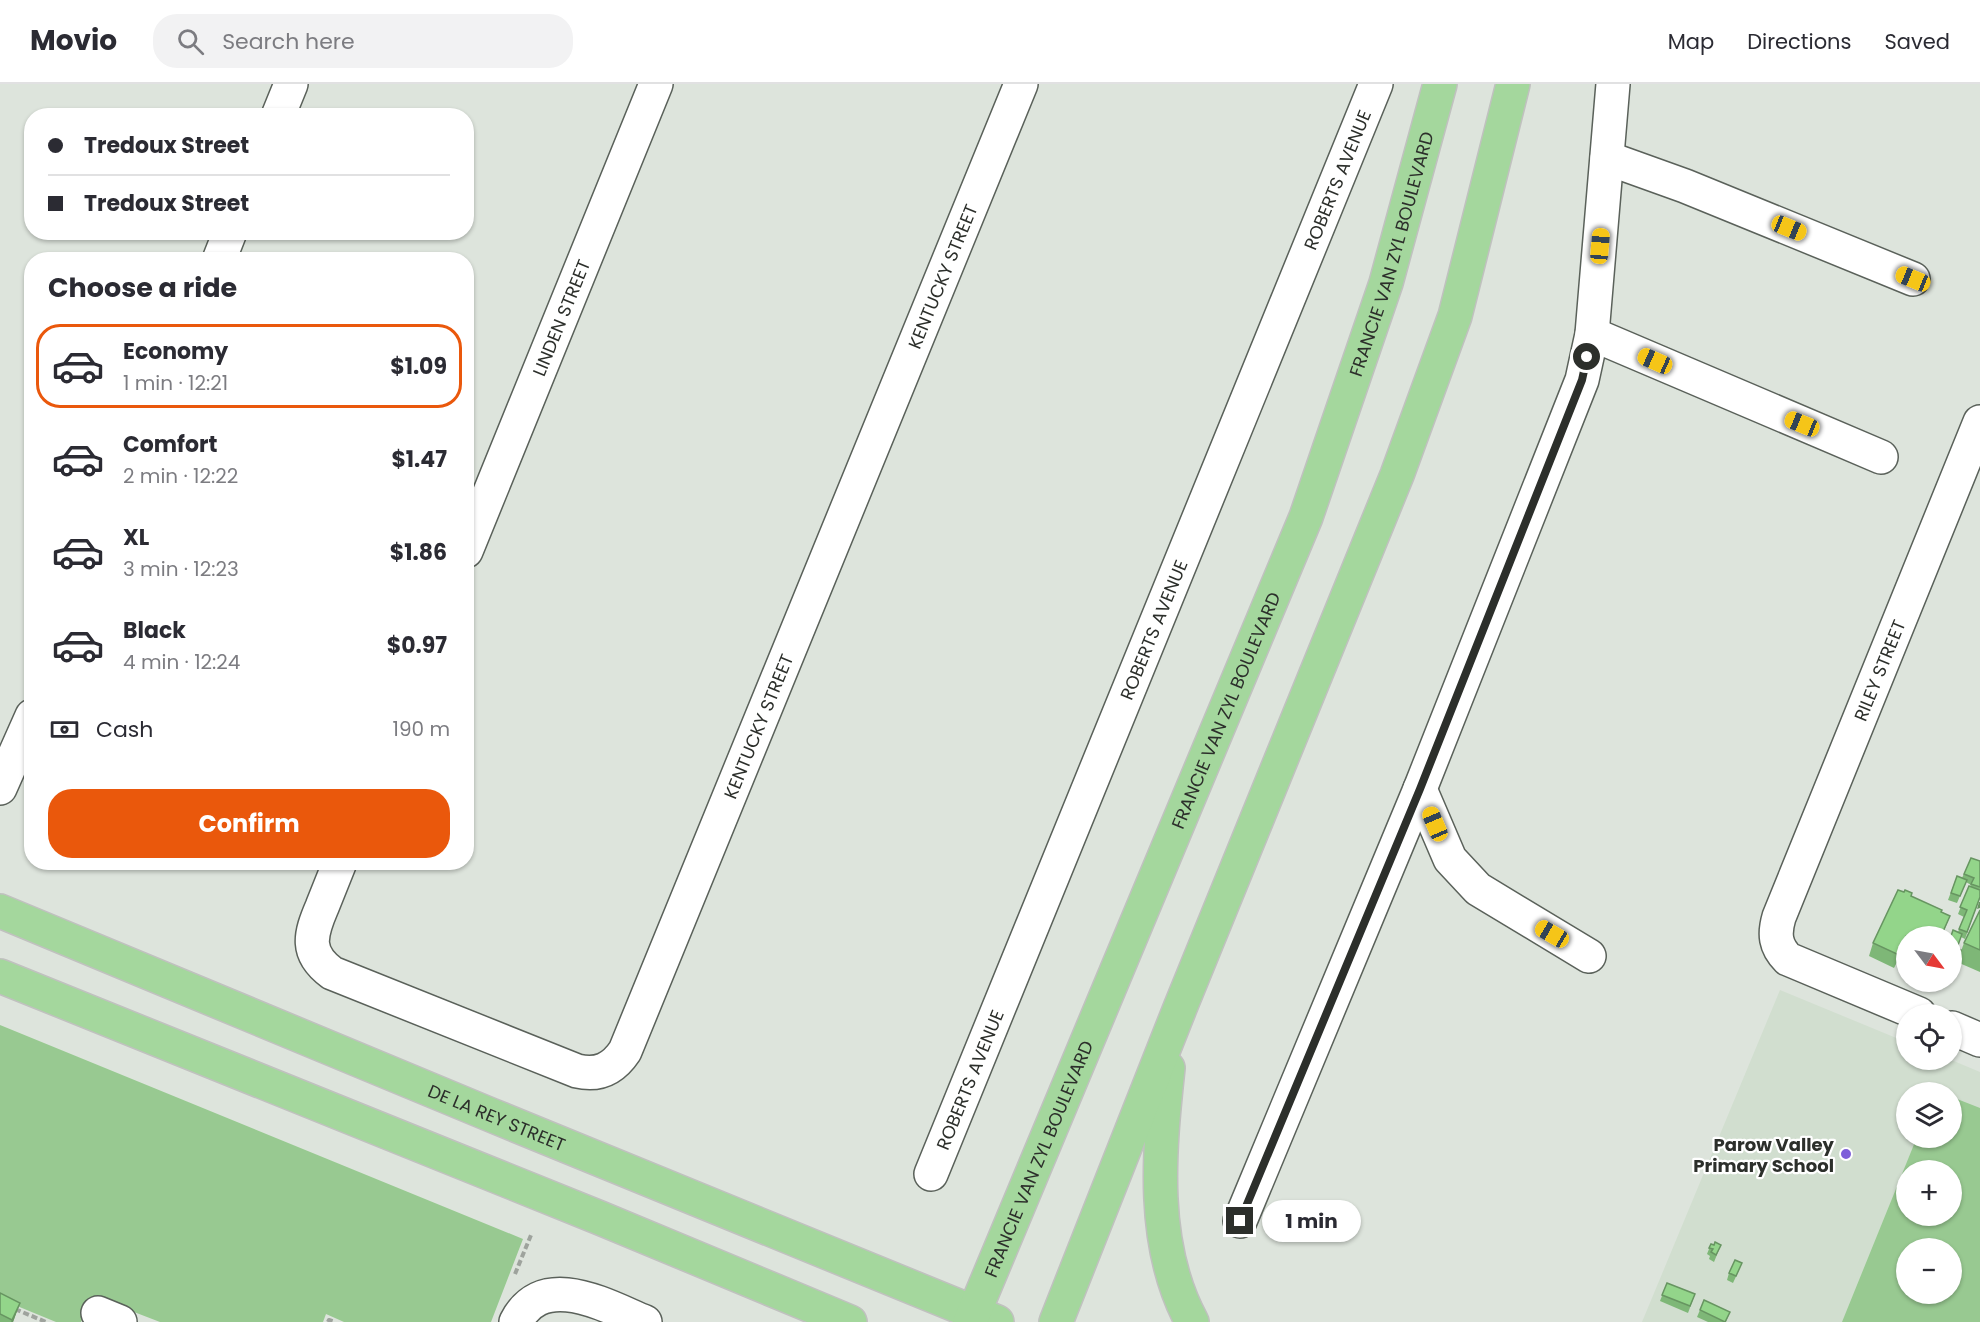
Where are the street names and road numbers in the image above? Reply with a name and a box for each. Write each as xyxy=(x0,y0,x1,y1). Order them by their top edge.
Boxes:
street label: ROBERTS AVENUE xyxy=(1297,106,1377,253)
street label: FRANCIE VAN ZYL BOULEVARD xyxy=(1343,129,1439,380)
street label: KENTUCKY STREET xyxy=(901,200,983,352)
street label: LINDEN STREET xyxy=(526,255,596,380)
street label: ROBERTS AVENUE xyxy=(1114,556,1193,703)
street label: FRANCIE VAN ZYL BOULEVARD xyxy=(1165,588,1286,832)
street label: RILEY STREET xyxy=(1847,616,1911,725)
street label: KENTUCKY STREET xyxy=(717,650,799,802)
street label: ROBERTS AVENUE xyxy=(930,1006,1009,1153)
street label: FRANCIE VAN ZYL BOULEVARD xyxy=(978,1037,1099,1281)
street label: DE LA REY STREET xyxy=(424,1078,570,1157)

